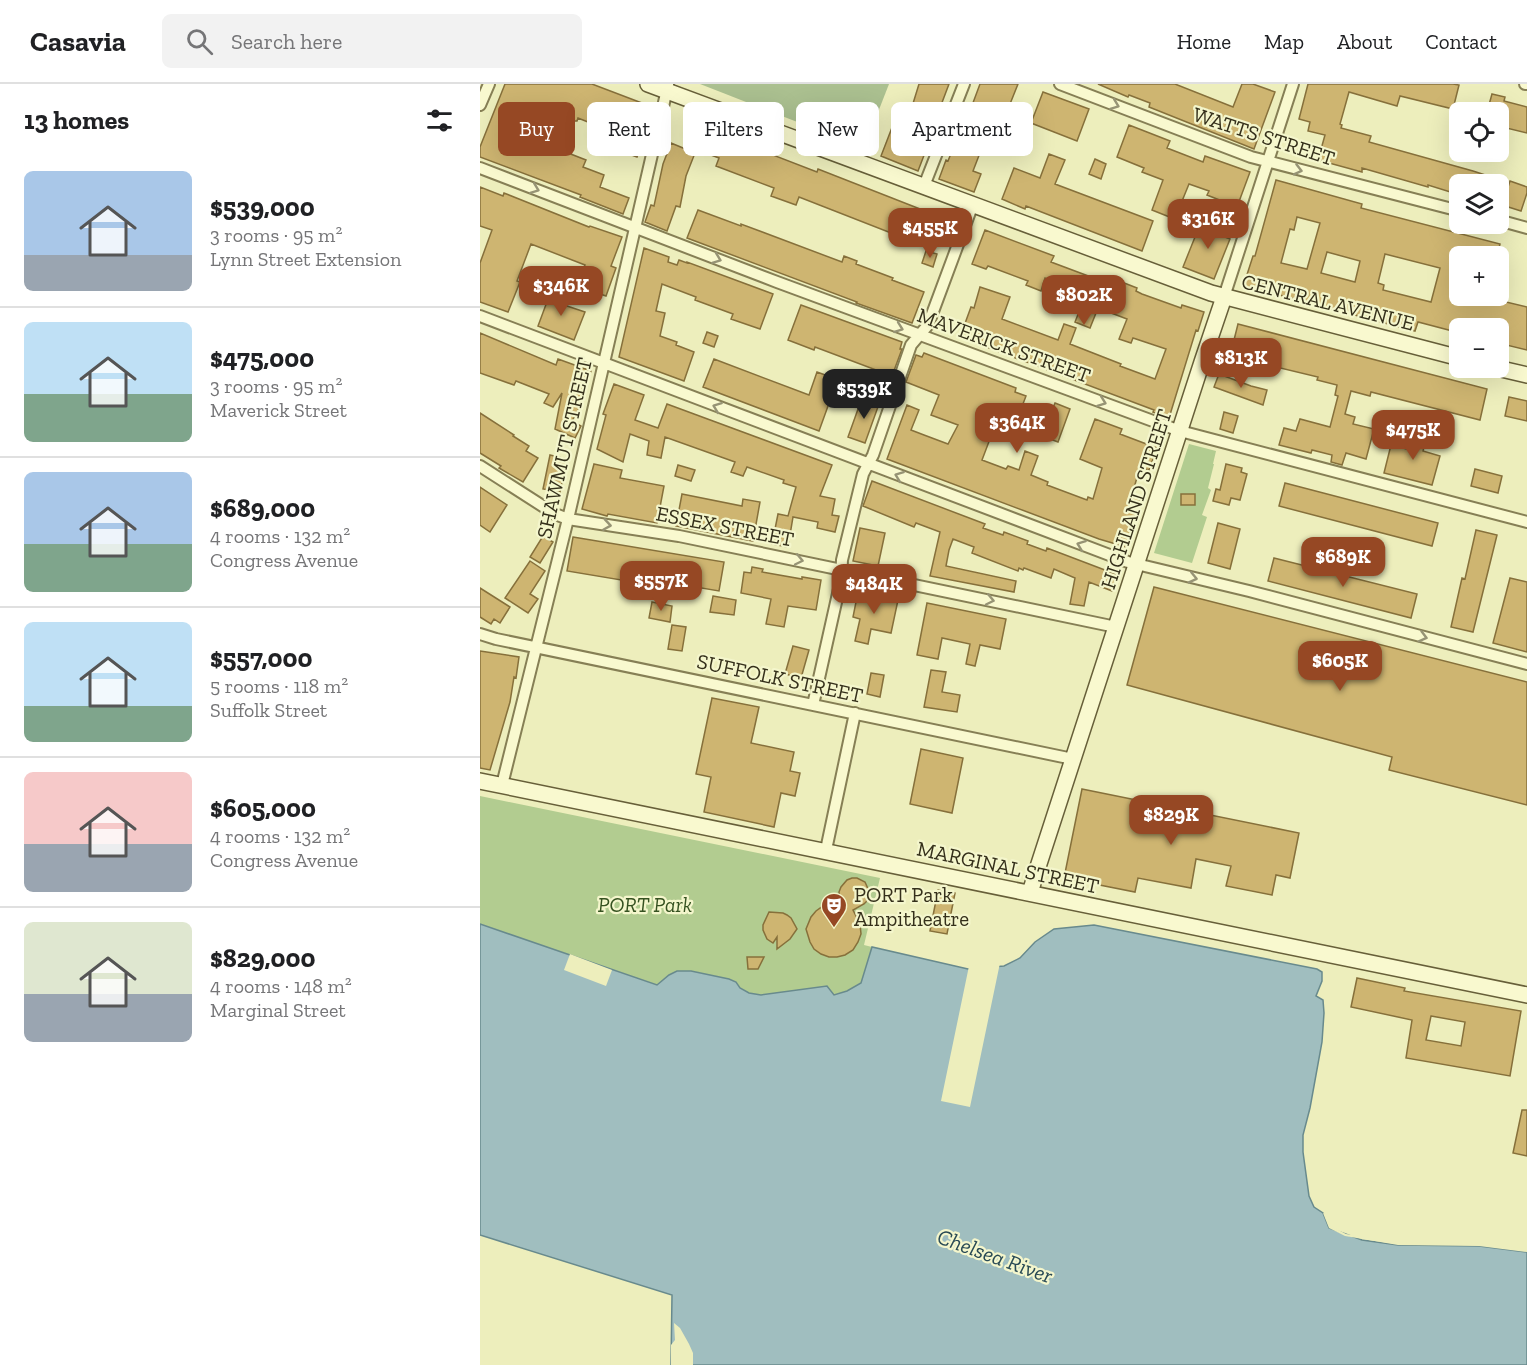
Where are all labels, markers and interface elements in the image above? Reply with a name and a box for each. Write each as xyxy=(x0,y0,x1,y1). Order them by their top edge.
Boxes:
search box xyxy=(162,14,582,68)
text: Casavia xyxy=(30,25,126,58)
icon: search xyxy=(183,25,216,58)
text: Search here xyxy=(231,28,342,55)
text: Home xyxy=(1177,29,1231,54)
text: Map xyxy=(1264,29,1304,54)
text: About xyxy=(1337,29,1392,54)
text: Contact xyxy=(1425,29,1497,54)
one-way arrow xyxy=(1109,98,1120,110)
street label: WATTS STREET xyxy=(1190,101,1338,171)
chip: Buy xyxy=(498,102,575,156)
chip: Rent xyxy=(587,102,671,156)
chip: Filters xyxy=(683,102,784,156)
chip: New xyxy=(796,102,879,156)
chip: Apartment xyxy=(891,102,1033,156)
map controls xyxy=(1449,102,1509,378)
button: locate xyxy=(1449,102,1509,162)
text: 13 homes xyxy=(24,104,129,136)
icon: filters xyxy=(423,104,456,137)
one-way arrow xyxy=(1293,162,1303,175)
button: layers xyxy=(1449,174,1509,234)
one-way arrow xyxy=(528,182,539,194)
text: $539,000 xyxy=(210,191,315,223)
icon: home xyxy=(72,195,144,267)
pin: $316K xyxy=(1166,199,1250,250)
text: $316K xyxy=(1182,206,1234,230)
pin: $455K xyxy=(888,208,972,259)
text: $455K xyxy=(902,215,958,239)
text: 3 rooms · 95 m² xyxy=(210,223,342,247)
button: + xyxy=(1449,246,1509,306)
text: Lynn Street Extension xyxy=(210,247,401,271)
one-way arrow xyxy=(710,252,721,264)
pin: $346K xyxy=(519,266,603,317)
street label: CENTRAL AVENUE xyxy=(1239,268,1417,336)
text: $346K xyxy=(533,273,589,297)
pin: $802K xyxy=(1042,275,1126,326)
text: $802K xyxy=(1056,282,1112,306)
street label: MAVERICK STREET xyxy=(914,302,1094,388)
button: − xyxy=(1449,318,1509,378)
one-way arrow xyxy=(893,320,904,333)
pin: $813K xyxy=(1199,338,1283,389)
text: $475,000 xyxy=(210,342,314,374)
text: $813K xyxy=(1215,345,1267,369)
icon: home xyxy=(72,346,144,418)
street label: SHAWMUT STREET xyxy=(531,355,597,541)
pin: $539K xyxy=(822,369,906,420)
text: 3 rooms · 95 m² xyxy=(210,374,342,398)
text: $539K xyxy=(836,376,892,400)
one-way arrow xyxy=(1096,395,1107,408)
text: Maverick Street xyxy=(210,398,347,422)
one-way arrow xyxy=(712,401,723,414)
pin: $364K xyxy=(975,403,1059,454)
street label: HIGHLAND STREET xyxy=(1095,406,1177,592)
text: $364K xyxy=(989,410,1045,434)
pin: $475K xyxy=(1371,410,1455,461)
text: $475K xyxy=(1386,417,1440,441)
one-way arrow xyxy=(894,470,905,483)
text: $689,000 xyxy=(210,492,315,524)
icon: home xyxy=(72,496,144,568)
street label: ESSEX STREET xyxy=(654,500,796,552)
one-way arrow xyxy=(603,518,612,530)
text: 4 rooms · 132 m² xyxy=(210,524,350,548)
pin: $689K xyxy=(1301,537,1385,588)
one-way arrow xyxy=(1077,539,1087,552)
text: $689K xyxy=(1315,544,1371,568)
text: Congress Avenue xyxy=(210,548,358,572)
one-way arrow xyxy=(794,553,804,566)
pin: $557K xyxy=(619,561,703,612)
pin: $484K xyxy=(832,564,916,615)
text: $557K xyxy=(634,568,688,592)
one-way arrow xyxy=(1188,570,1198,583)
text: $484K xyxy=(846,571,902,595)
one-way arrow xyxy=(985,592,995,605)
one-way arrow xyxy=(1417,630,1428,642)
pin: $605K xyxy=(1298,641,1382,692)
text: $557,000 xyxy=(210,642,313,674)
icon: home xyxy=(72,646,144,718)
street label: SUFFOLK STREET xyxy=(695,648,865,708)
text: $605K xyxy=(1312,648,1368,672)
text: 5 rooms · 118 m² xyxy=(210,674,348,698)
text: Suffolk Street xyxy=(210,698,327,722)
text: $605,000 xyxy=(210,792,316,824)
pin: $829K xyxy=(1129,795,1213,846)
icon: home xyxy=(72,796,144,868)
text: $829K xyxy=(1143,802,1199,826)
text: 4 rooms · 132 m² xyxy=(210,824,350,848)
street label: MARGINAL STREET xyxy=(915,835,1101,899)
text: Congress Avenue xyxy=(210,848,358,872)
place label: PORT Park Ampitheatre xyxy=(854,882,969,931)
theatre icon: PORT Park Ampitheatre xyxy=(819,891,849,929)
park label: PORT Park xyxy=(598,892,692,917)
text: $829,000 xyxy=(210,942,315,974)
icon: home xyxy=(72,946,144,1018)
text: 4 rooms · 148 m² xyxy=(210,974,352,998)
text: Marginal Street xyxy=(210,998,346,1022)
water label: Chelsea River xyxy=(934,1223,1057,1289)

